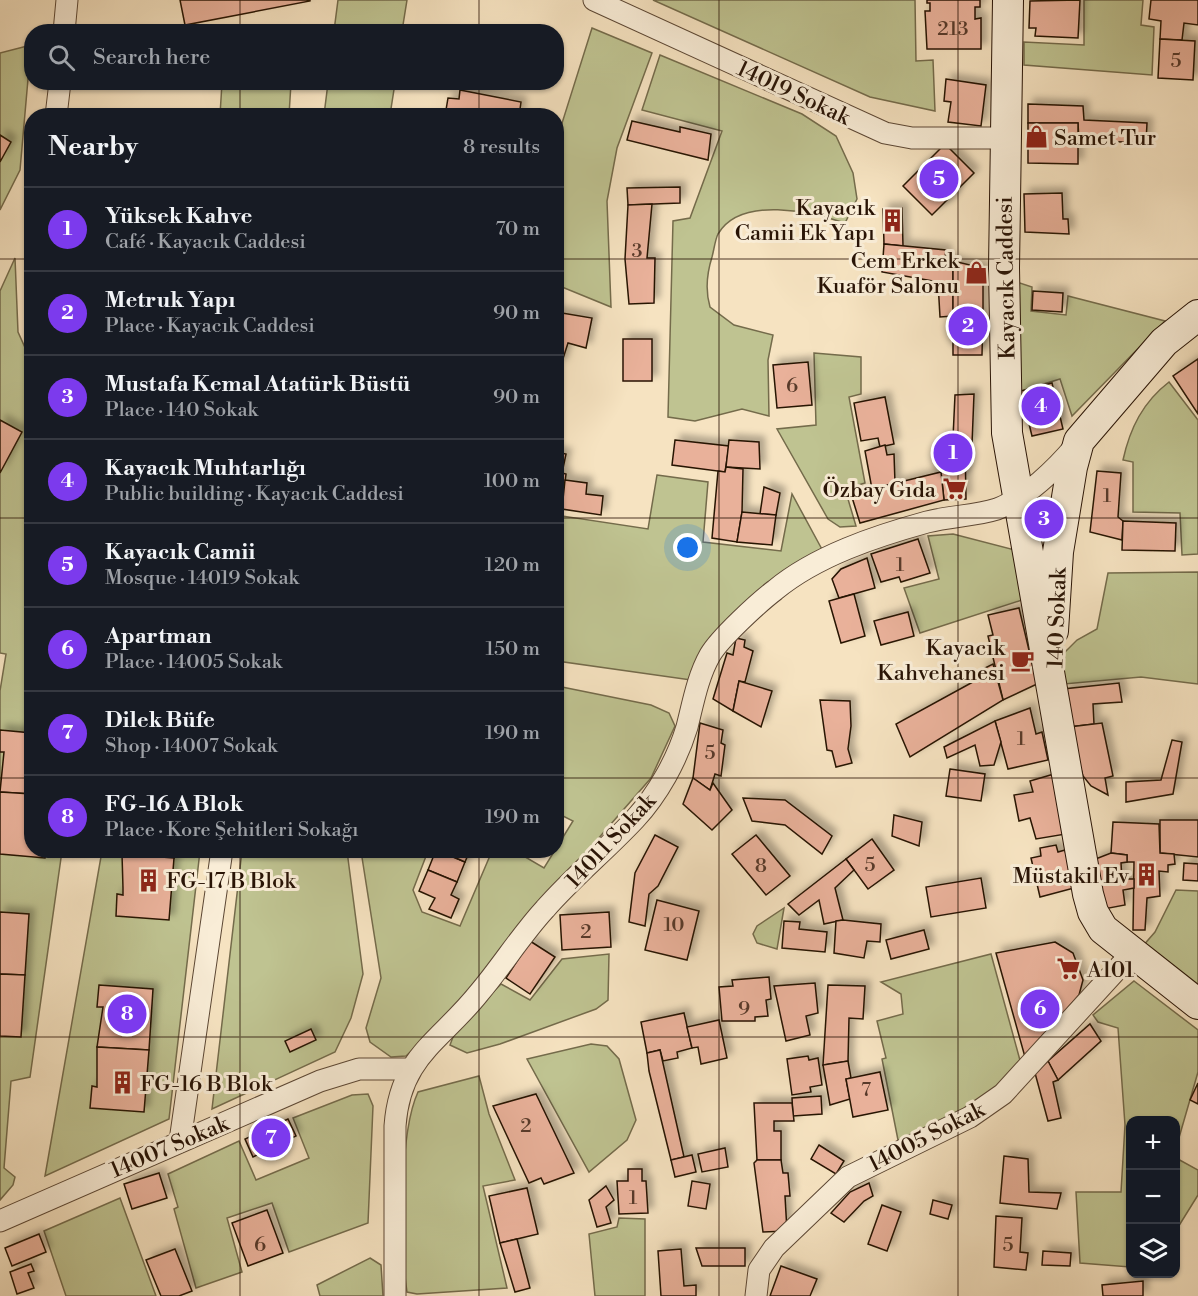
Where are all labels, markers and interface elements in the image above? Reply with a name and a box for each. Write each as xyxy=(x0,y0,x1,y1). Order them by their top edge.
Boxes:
house number: 213 xyxy=(937,17,969,42)
search box xyxy=(24,24,564,90)
icon: search xyxy=(45,41,78,74)
text: Search here xyxy=(93,44,210,71)
house number: 5 xyxy=(1170,49,1182,74)
street label: 14019 Sokak xyxy=(732,55,856,132)
shop icon: Samet Tur xyxy=(1023,124,1049,150)
place label: Samet Tur xyxy=(1054,125,1156,152)
text: Nearby xyxy=(48,131,138,163)
text: 8 results xyxy=(463,135,540,160)
pin: 5 xyxy=(920,156,958,201)
place label: Kayacık Camii Ek Yapı xyxy=(735,195,877,247)
street label: Kayacık Caddesi xyxy=(992,196,1021,360)
text: Yüksek Kahve xyxy=(105,203,252,230)
building icon: Kayacık Camii Ek Yapı xyxy=(880,207,906,233)
text: 1 xyxy=(63,217,72,242)
text: 70 m xyxy=(496,217,540,242)
text: Café · Kayacık Caddesi xyxy=(105,230,306,255)
house number: 3 xyxy=(631,239,643,264)
place label: Cem Erkek Kuaför Salonu xyxy=(817,248,961,300)
shop icon: Cem Erkek Kuaför Salonu xyxy=(964,260,990,286)
text: Metruk Yapı xyxy=(105,287,235,314)
text: 2 xyxy=(61,301,74,326)
text: 90 m xyxy=(493,301,540,326)
pin: 2 xyxy=(948,304,988,348)
text: Place · Kayacık Caddesi xyxy=(105,314,315,339)
text: Mustafa Kemal Atatürk Büstü xyxy=(105,371,410,398)
house number: 6 xyxy=(786,374,798,399)
pin: 4 xyxy=(1022,384,1060,428)
text: 3 xyxy=(61,385,74,410)
text: 90 m xyxy=(493,385,540,410)
text: Place · 140 Sokak xyxy=(105,398,258,423)
pin: 1 xyxy=(934,430,972,476)
text: Kayacık Muhtarlığı xyxy=(105,455,306,482)
text: 4 xyxy=(61,469,74,494)
text: 100 m xyxy=(484,469,540,494)
place label: Özbay Gıda xyxy=(822,476,937,504)
supermarket icon: Özbay Gıda xyxy=(941,476,967,502)
text: Public building · Kayacık Caddesi xyxy=(105,482,404,507)
house number: 1 xyxy=(1103,484,1112,509)
pin: 3 xyxy=(1024,496,1064,542)
your location xyxy=(673,533,702,562)
text: Kayacık Camii xyxy=(105,539,255,566)
text: 5 xyxy=(61,553,74,578)
text: 120 m xyxy=(485,553,540,578)
house number: 1 xyxy=(896,553,905,578)
text: Mosque · 14019 Sokak xyxy=(105,566,299,591)
street label: 140 Sokak xyxy=(1042,566,1073,669)
text: Apartman xyxy=(105,623,211,650)
place label: Kayacık Kahvehanesi xyxy=(877,635,1007,687)
text: 6 xyxy=(61,637,74,662)
text: 150 m xyxy=(485,637,540,662)
cafe icon: Kayacık Kahvehanesi xyxy=(1010,647,1036,673)
text: Place · 14005 Sokak xyxy=(105,650,282,675)
text: Dilek Büfe xyxy=(105,707,215,734)
text: 7 xyxy=(62,721,73,746)
text: 190 m xyxy=(485,721,540,746)
house number: 1 xyxy=(1017,727,1026,752)
text: Shop · 14007 Sokak xyxy=(105,734,277,759)
house number: 5 xyxy=(704,741,716,766)
street label: 14011 Sokak xyxy=(560,787,663,894)
text: FG-16 A Blok xyxy=(105,791,243,818)
text: 8 xyxy=(61,805,74,830)
text: 190 m xyxy=(485,805,540,830)
text: Place · Kore Şehitleri Sokağı xyxy=(105,818,359,843)
house number: 5 xyxy=(864,853,876,878)
house number: 8 xyxy=(755,854,767,879)
building icon: Müstakil Ev xyxy=(1134,862,1160,888)
place label: Müstakil Ev xyxy=(1013,863,1130,890)
building icon: FG-17 B Blok xyxy=(135,867,161,893)
place label: FG-17 B Blok xyxy=(166,868,297,895)
house number: 10 xyxy=(663,913,685,938)
house number: 2 xyxy=(580,920,592,945)
supermarket icon: A101 xyxy=(1056,956,1082,982)
place label: A101 xyxy=(1086,957,1135,984)
pin: 6 xyxy=(1020,986,1060,1032)
pin: 8 xyxy=(108,992,146,1036)
house number: 9 xyxy=(738,997,750,1022)
building icon: FG-16 B Blok xyxy=(109,1070,135,1096)
place label: FG-16 B Blok xyxy=(140,1071,274,1098)
house number: 7 xyxy=(861,1078,871,1103)
street label: 14005 Sokak xyxy=(864,1096,991,1178)
street label: 14007 Sokak xyxy=(106,1110,234,1184)
house number: 2 xyxy=(520,1114,532,1139)
pin: 7 xyxy=(252,1116,290,1160)
map controls xyxy=(1126,1116,1180,1278)
button: + xyxy=(1126,1116,1180,1170)
button: − xyxy=(1126,1170,1180,1224)
house number: 1 xyxy=(629,1186,638,1211)
button: layers xyxy=(1126,1224,1180,1278)
house number: 6 xyxy=(254,1233,266,1258)
house number: 5 xyxy=(1002,1233,1014,1258)

